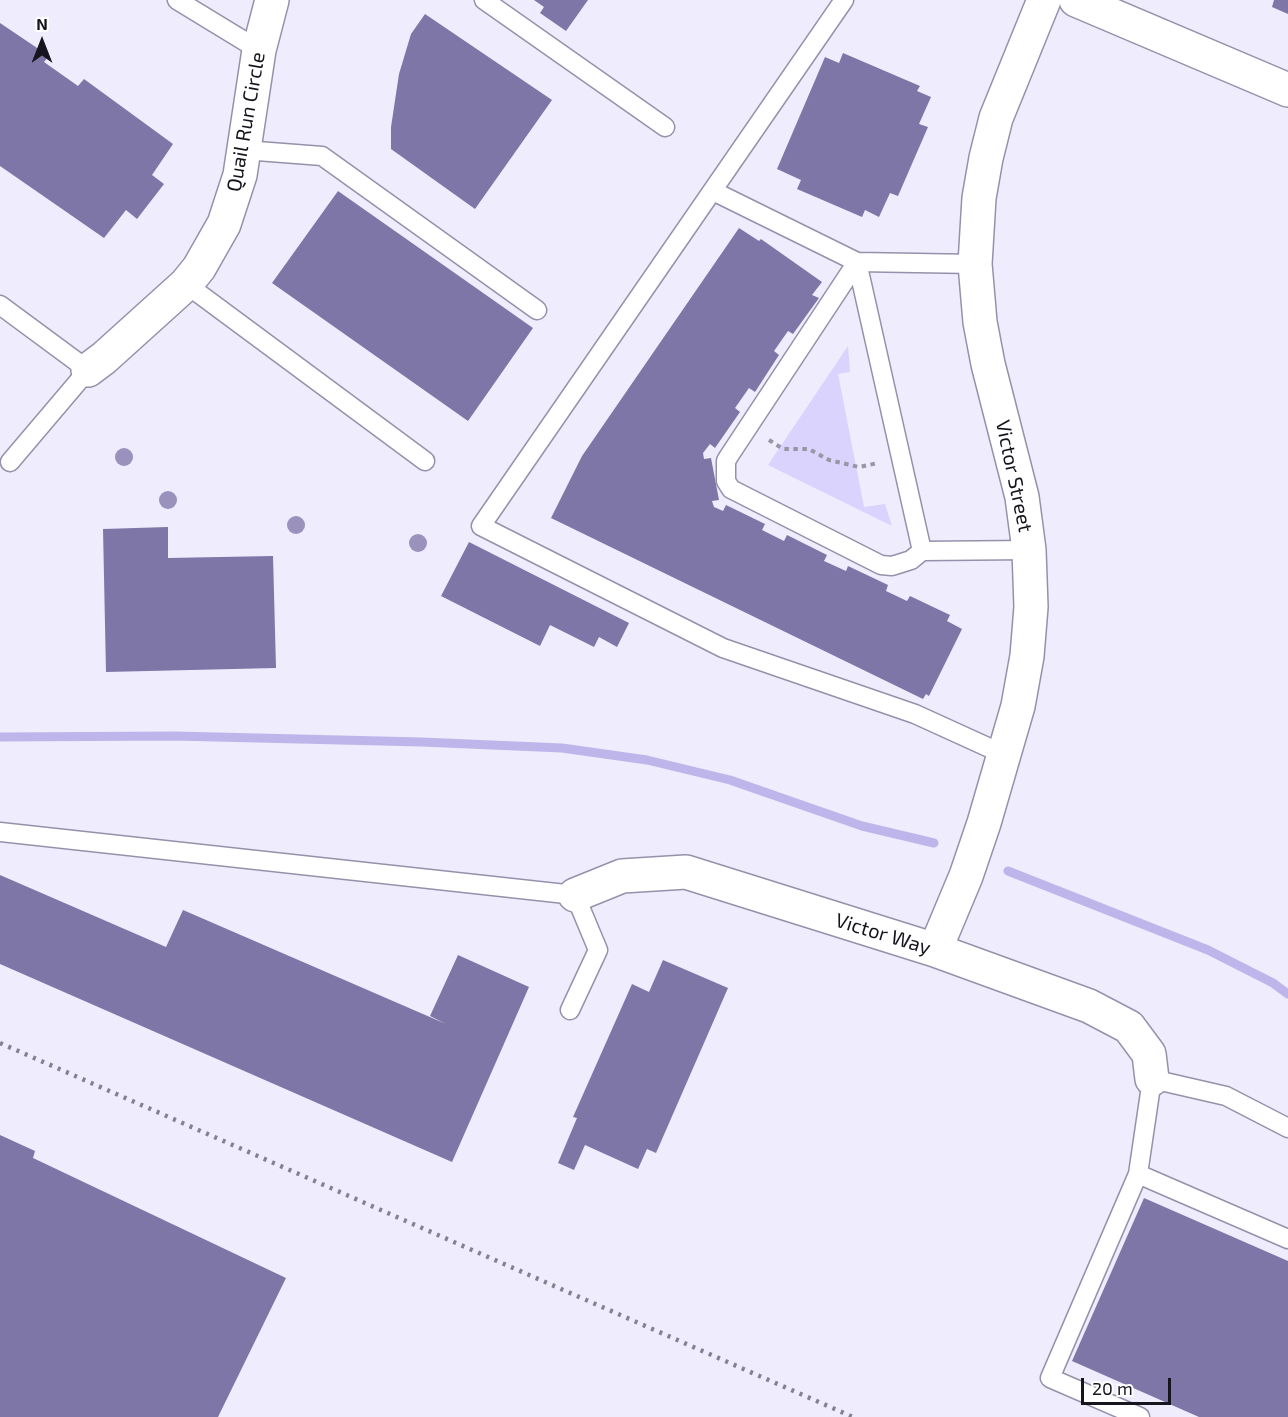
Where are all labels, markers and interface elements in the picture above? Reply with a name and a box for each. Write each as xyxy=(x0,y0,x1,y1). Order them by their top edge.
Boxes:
north arrow xyxy=(12,12,72,72)
text: N xyxy=(36,14,48,33)
street label: Quail Run Circle xyxy=(222,50,270,194)
street label: Victor Street xyxy=(990,418,1038,534)
street label: Victor Way xyxy=(832,908,934,960)
scale bar xyxy=(1084,1366,1174,1404)
text: 20 m xyxy=(1092,1377,1133,1399)

